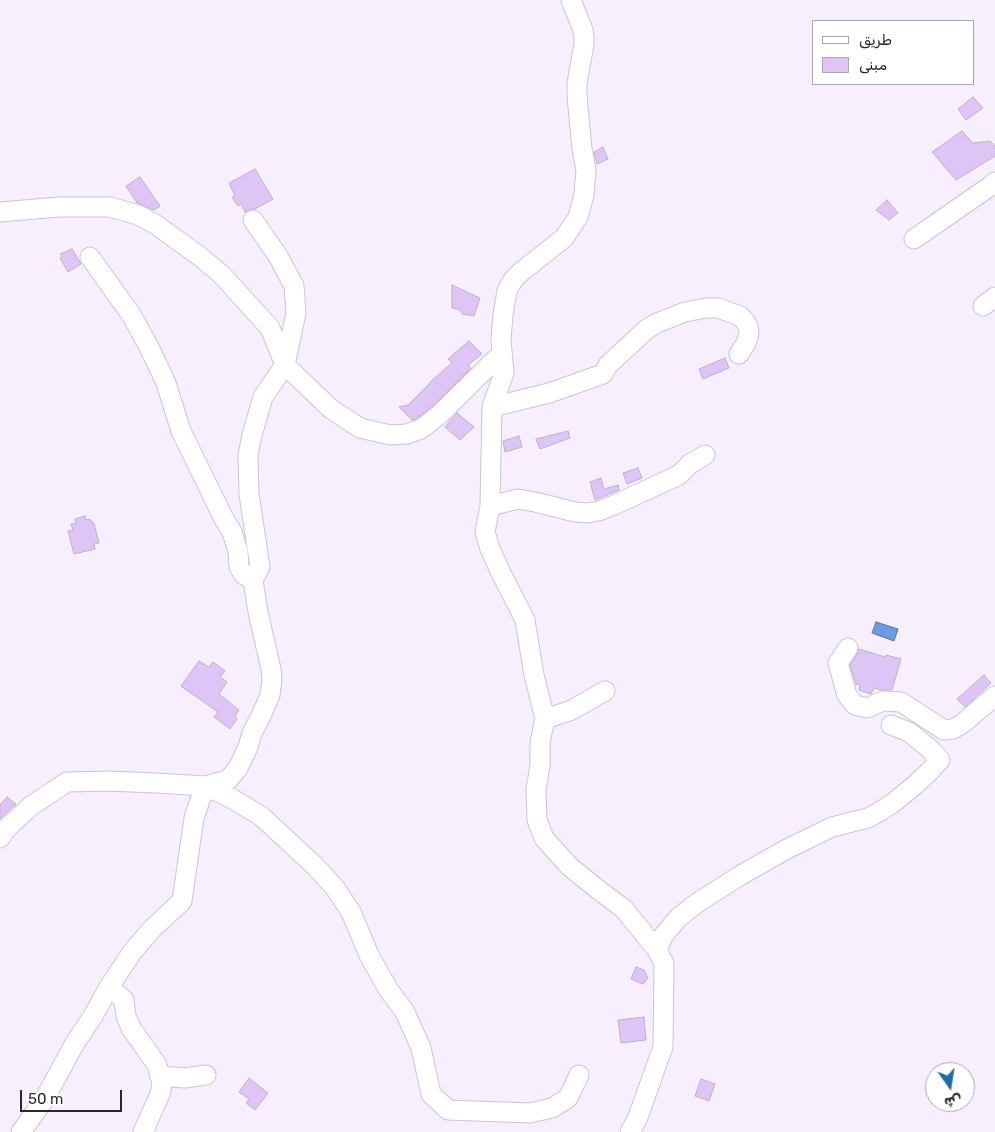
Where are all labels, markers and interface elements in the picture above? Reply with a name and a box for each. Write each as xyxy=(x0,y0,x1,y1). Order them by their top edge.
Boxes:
legend xyxy=(812,20,975,85)
text: طريق xyxy=(859,31,892,49)
text: مبنى xyxy=(859,56,887,74)
north arrow xyxy=(925,1062,975,1112)
scale bar xyxy=(22,1080,125,1112)
text: 50 m xyxy=(28,1090,63,1108)
text: ش xyxy=(943,1091,964,1111)

